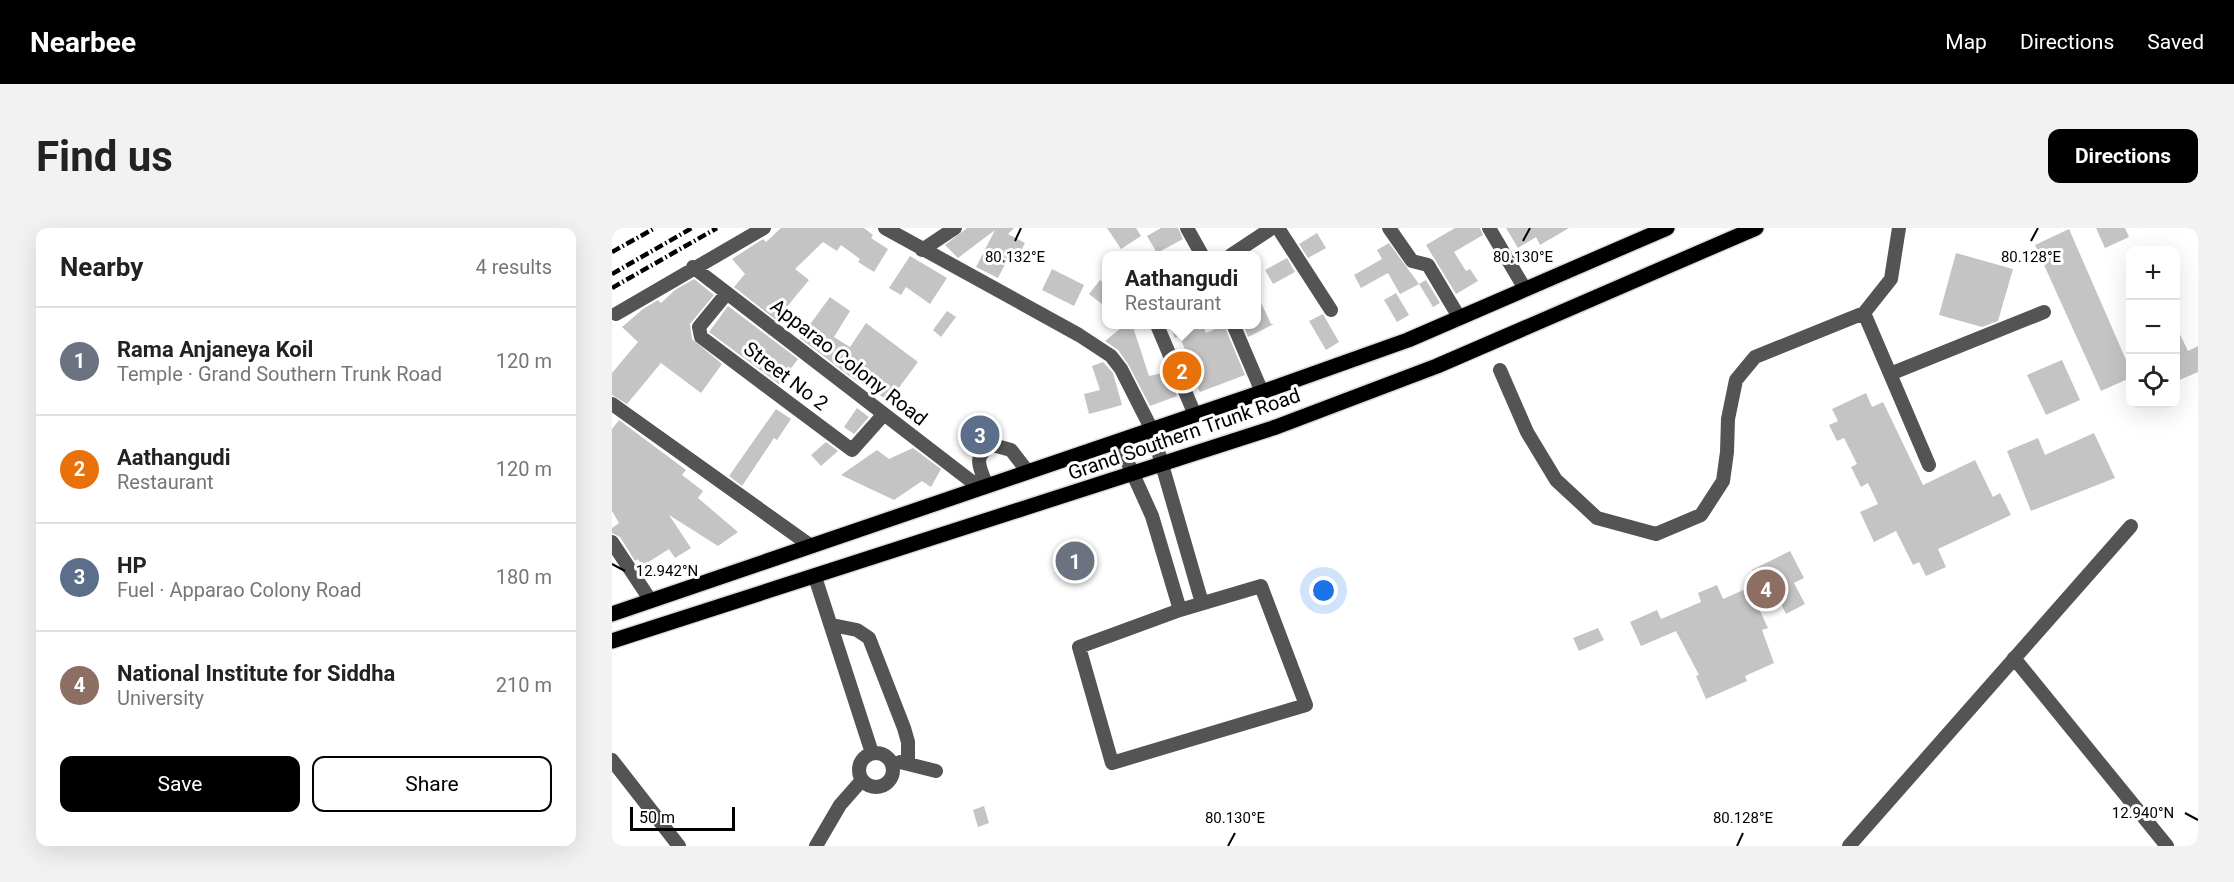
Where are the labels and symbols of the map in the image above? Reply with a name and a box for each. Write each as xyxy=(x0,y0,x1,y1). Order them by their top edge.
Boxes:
text: 80.132°E xyxy=(985,248,1046,266)
text: 80.130°E xyxy=(1493,248,1554,266)
text: 80.128°E xyxy=(2001,248,2062,266)
street label: Apparao Colony Road xyxy=(766,293,932,431)
street label: Street No 2 xyxy=(739,336,833,416)
pin: 2 xyxy=(1162,348,1202,394)
street label: Grand Southern Trunk Road xyxy=(1065,383,1303,485)
pin: 3 xyxy=(960,412,1000,458)
pin: 1 xyxy=(1056,538,1094,584)
text: 12.942°N xyxy=(636,562,698,580)
pin: 4 xyxy=(1746,566,1786,612)
your location xyxy=(1309,576,1338,605)
scale bar xyxy=(630,804,735,832)
text: 12.940°N xyxy=(2112,804,2174,822)
text: 80.130°E xyxy=(1205,809,1266,827)
text: 80.128°E xyxy=(1713,809,1774,827)

